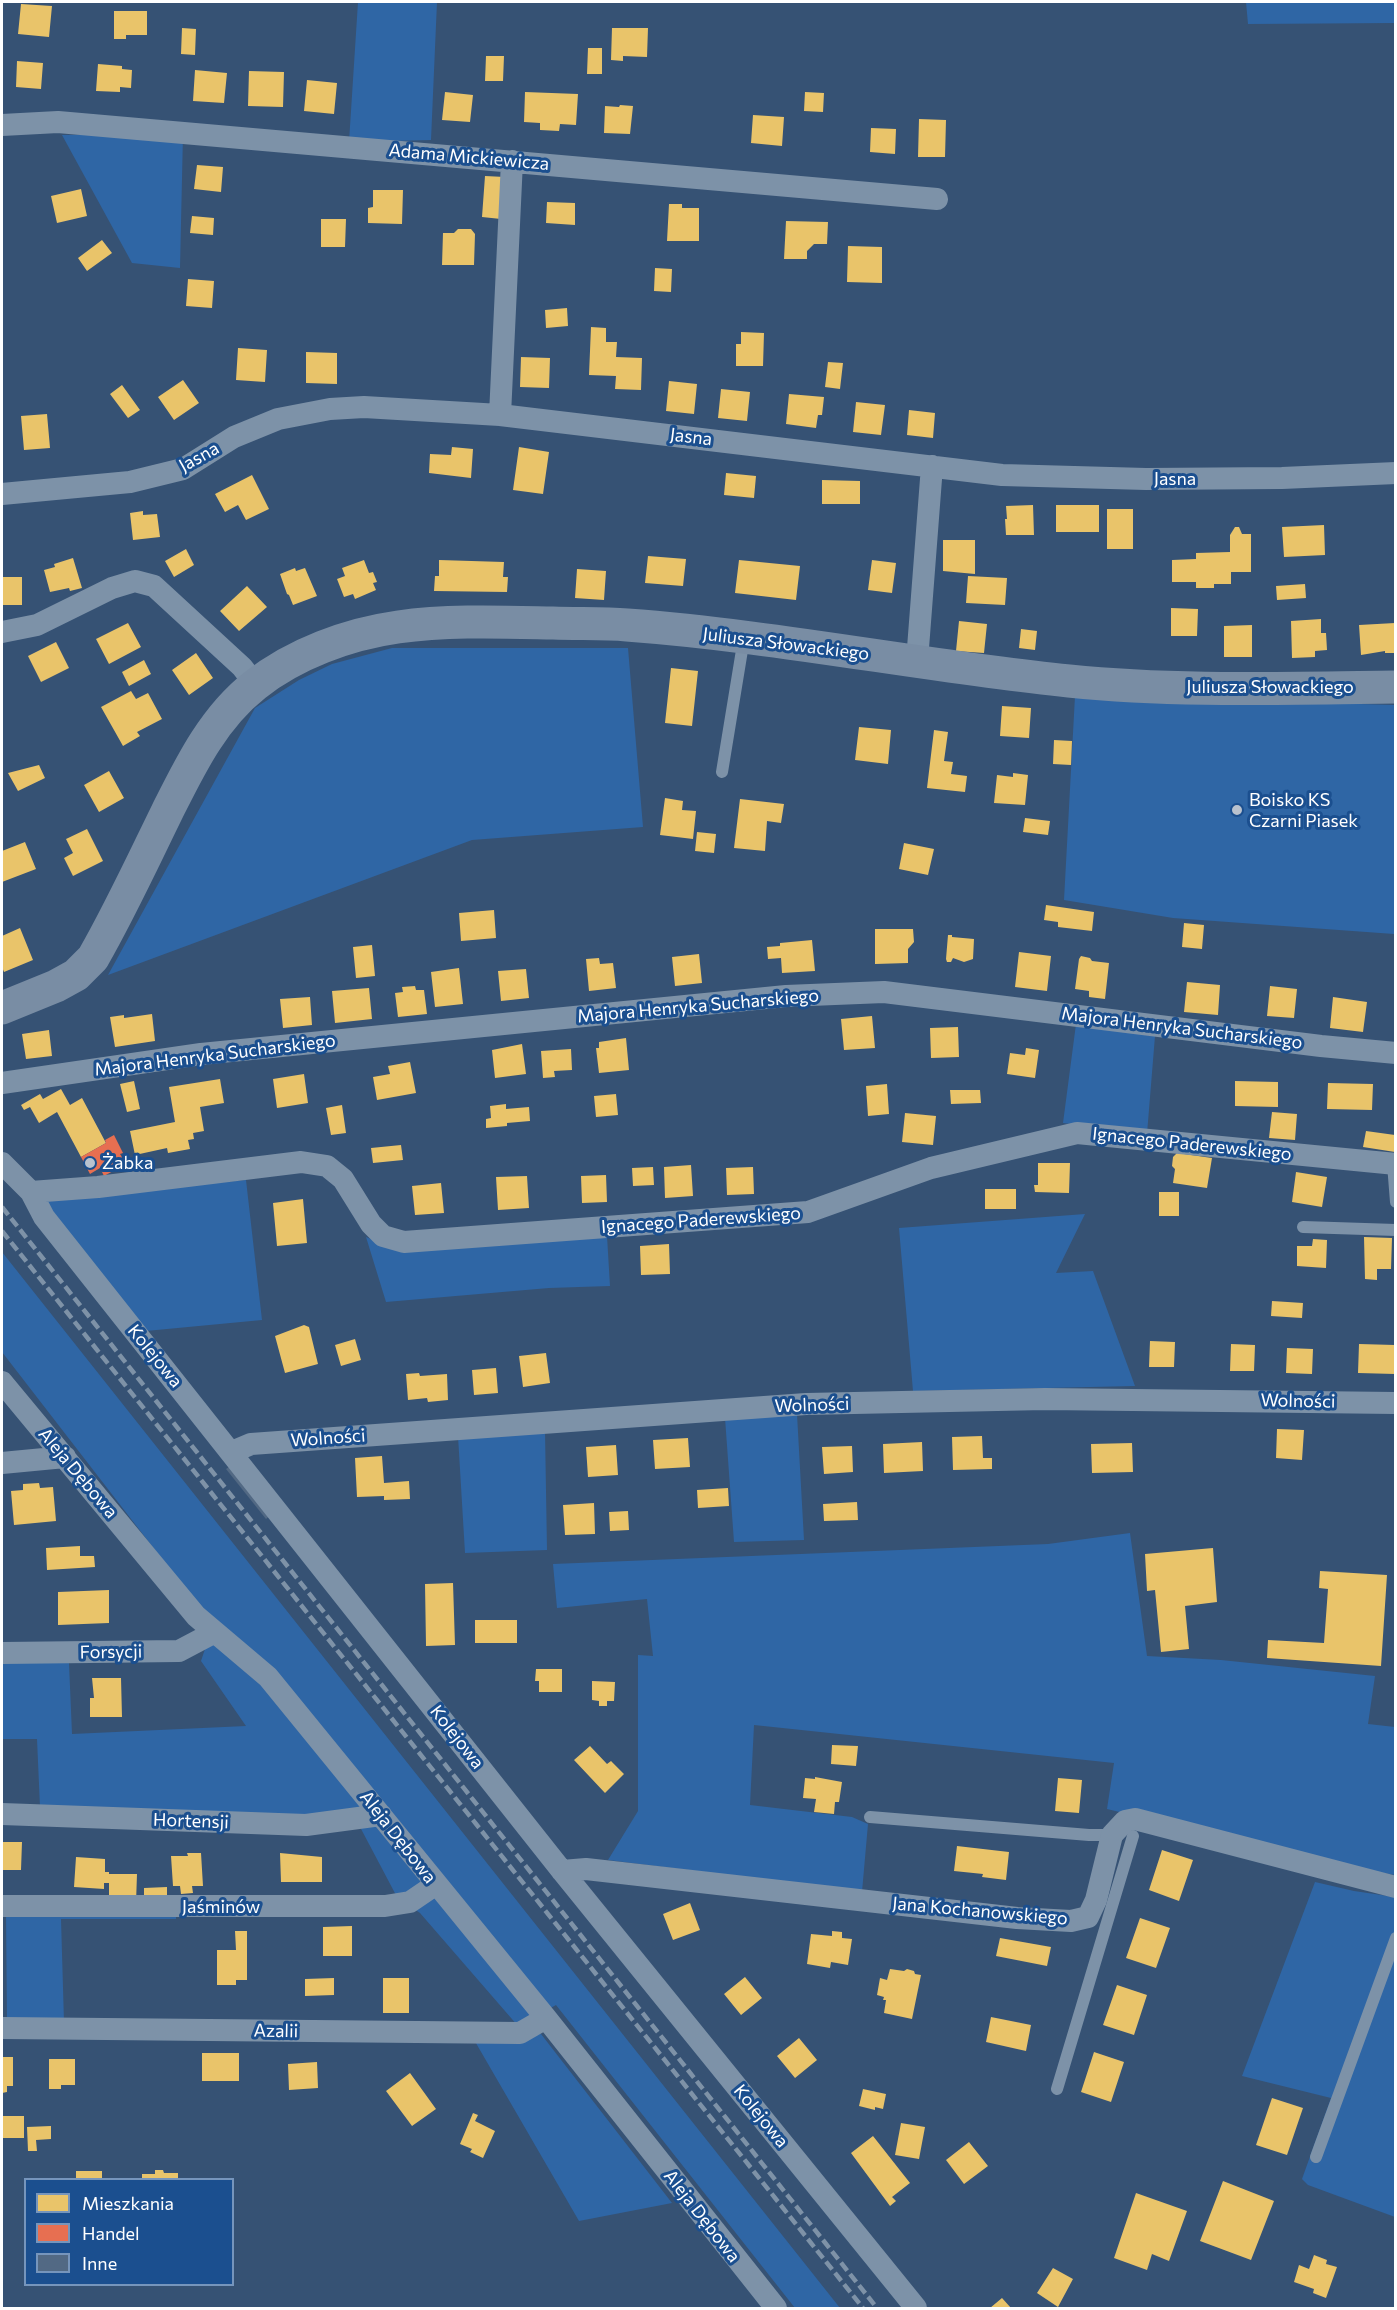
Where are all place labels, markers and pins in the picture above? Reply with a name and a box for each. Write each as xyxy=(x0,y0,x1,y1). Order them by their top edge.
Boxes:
place label: Boisko KS Czarni Piasek xyxy=(1249,789,1358,832)
marker: Boisko KS Czarni Piasek xyxy=(1230,803,1244,817)
place label: Żabka xyxy=(102,1152,153,1174)
marker: Żabka xyxy=(83,1156,97,1170)

